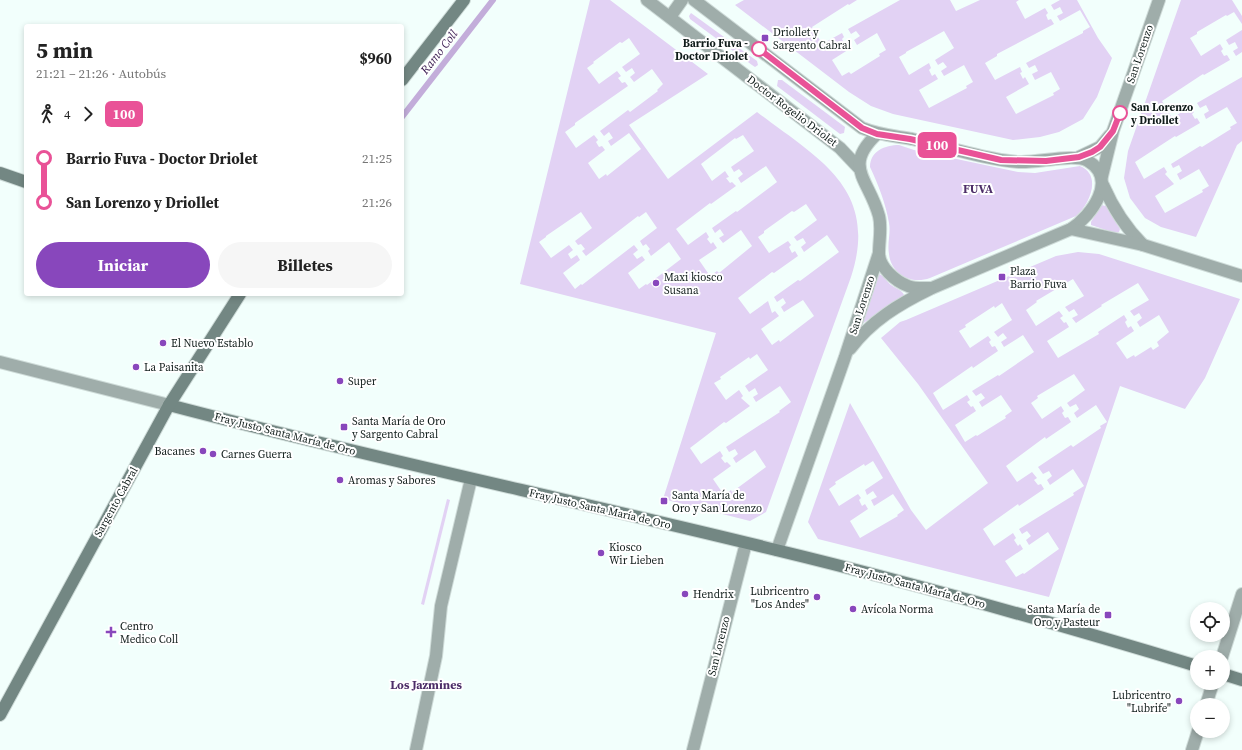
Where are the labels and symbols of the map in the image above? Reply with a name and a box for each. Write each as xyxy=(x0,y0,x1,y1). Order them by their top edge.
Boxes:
street label: San Lorenzo xyxy=(1123,23,1157,85)
place label: Driollet y Sargento Cabral xyxy=(773,25,851,53)
water label: Ramo Coll xyxy=(416,26,462,78)
marker: Driollet y Sargento Cabral xyxy=(760,33,770,43)
place label: Barrio Fuva - Doctor Driolet xyxy=(675,36,749,64)
marker: Barrio Fuva - Doctor Driolet xyxy=(751,41,767,57)
street label: Doctor Rogelio Driolet xyxy=(744,72,841,150)
place label: San Lorenzo y Driollet xyxy=(1130,100,1193,128)
marker: San Lorenzo y Driollet xyxy=(1112,105,1128,121)
line badge: 100 xyxy=(914,132,960,158)
district label: FUVA xyxy=(963,181,993,197)
place label: Plaza Barrio Fuva xyxy=(1010,264,1067,292)
place label: Maxi kiosco Susana xyxy=(664,270,722,298)
marker: Plaza Barrio Fuva xyxy=(997,272,1007,282)
street label: San Lorenzo xyxy=(845,274,879,336)
marker: Maxi kiosco Susana xyxy=(651,278,661,288)
place label: El Nuevo Establo xyxy=(171,336,253,351)
marker: El Nuevo Establo xyxy=(158,338,168,348)
place label: La Paisanita xyxy=(144,360,204,375)
marker: La Paisanita xyxy=(131,362,141,372)
place label: Super xyxy=(348,374,377,389)
marker: Super xyxy=(335,376,345,386)
street label: Fray Justo Santa María de Oro xyxy=(213,409,357,459)
place label: Santa María de Oro y Sargento Cabral xyxy=(352,414,446,442)
marker: Santa María de Oro y Sargento Cabral xyxy=(339,422,349,432)
place label: Bacanes xyxy=(155,444,195,459)
marker: Bacanes xyxy=(198,446,208,456)
place label: Carnes Guerra xyxy=(221,447,292,462)
marker: Carnes Guerra xyxy=(208,449,218,459)
street label: Sargento Cabral xyxy=(91,464,141,540)
place label: Aromas y Sabores xyxy=(348,473,436,488)
marker: Aromas y Sabores xyxy=(335,475,345,485)
street label: Fray Justo Santa María de Oro xyxy=(528,485,672,533)
place label: Santa María de Oro y San Lorenzo xyxy=(672,488,762,516)
marker: Santa María de Oro y San Lorenzo xyxy=(659,496,669,506)
place label: Kiosco Wir Lieben xyxy=(609,540,664,568)
marker: Kiosco Wir Lieben xyxy=(596,548,606,558)
street label: Fray Justo Santa María de Oro xyxy=(843,560,987,612)
place label: Lubricentro "Los Andes" xyxy=(750,584,809,612)
place label: Hendrix xyxy=(693,587,734,602)
marker: Hendrix xyxy=(680,589,690,599)
marker: Lubricentro "Los Andes" xyxy=(812,592,822,602)
place label: Avícola Norma xyxy=(861,602,934,617)
place label: Santa María de Oro y Pasteur xyxy=(1027,602,1100,630)
marker: Avícola Norma xyxy=(848,604,858,614)
marker: Santa María de Oro y Pasteur xyxy=(1103,610,1113,620)
street label: San Lorenzo xyxy=(704,615,734,677)
place label: Centro Medico Coll xyxy=(120,619,178,647)
marker: Centro Medico Coll xyxy=(105,626,117,638)
district label: Los Jazmines xyxy=(390,677,462,693)
place label: Lubricentro "Lubrife" xyxy=(1112,688,1171,716)
marker: Lubricentro "Lubrife" xyxy=(1174,696,1184,706)

